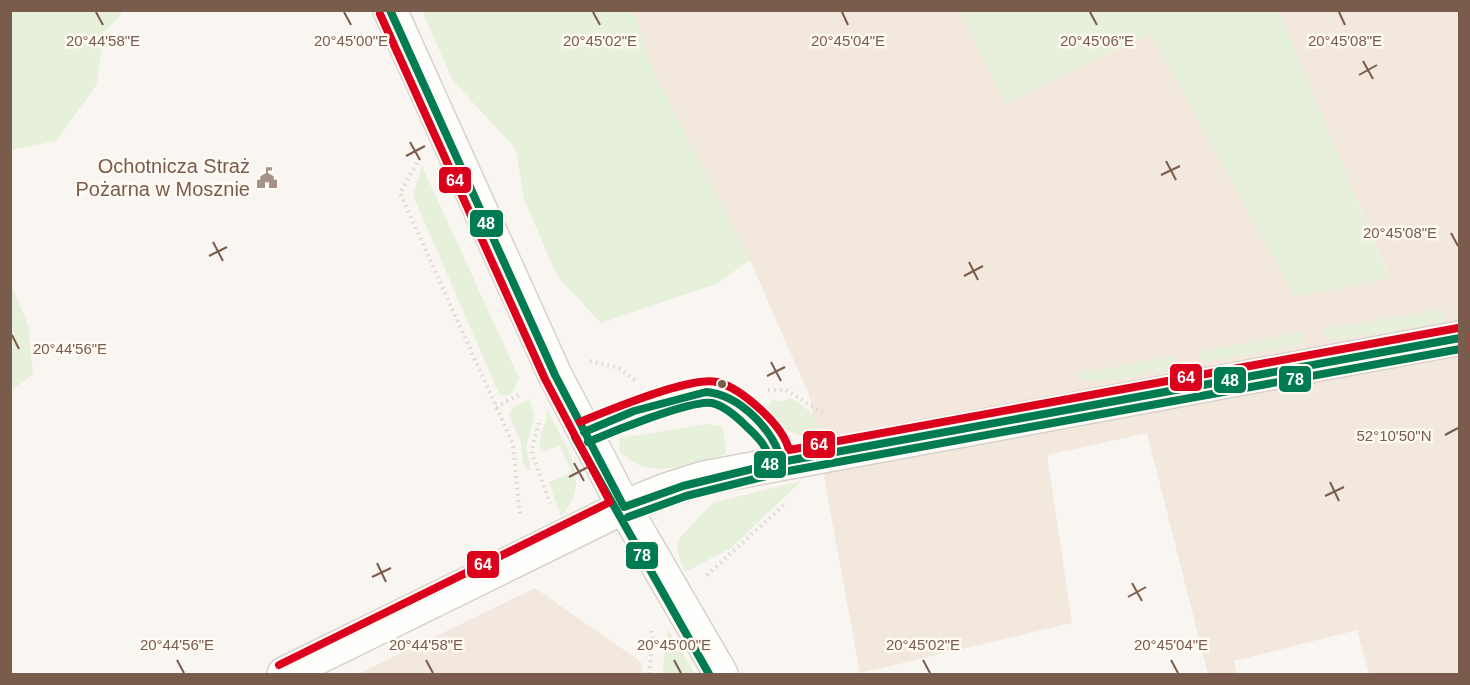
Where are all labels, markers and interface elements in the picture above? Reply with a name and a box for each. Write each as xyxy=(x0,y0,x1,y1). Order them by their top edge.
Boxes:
text: 20°44'58"E xyxy=(66,32,140,49)
text: 20°45'00"E xyxy=(314,32,388,49)
text: 20°45'02"E xyxy=(563,32,637,49)
text: 20°45'04"E xyxy=(811,32,885,49)
text: 20°45'06"E xyxy=(1060,32,1134,49)
text: 20°45'08"E xyxy=(1308,32,1382,49)
place label: Ochotnicza Straż Pożarna w Mosznie xyxy=(75,155,250,200)
public building icon: Ochotnicza Straż Pożarna w Mosznie xyxy=(255,166,279,190)
line badge: 64 xyxy=(438,166,472,194)
text: 64 xyxy=(446,172,464,189)
line badge: 48 xyxy=(469,209,504,238)
text: 48 xyxy=(477,215,495,232)
text: 20°45'08"E xyxy=(1363,224,1437,241)
text: 20°44'56"E xyxy=(33,340,107,357)
line badge: 64 xyxy=(1169,363,1203,392)
line badge: 78 xyxy=(1278,365,1312,393)
line badge: 48 xyxy=(1213,366,1247,394)
text: 64 xyxy=(1177,369,1195,386)
text: 78 xyxy=(1286,371,1304,388)
text: 48 xyxy=(1221,372,1239,389)
unlabelled marker xyxy=(716,378,728,390)
text: 52°10'50"N xyxy=(1356,427,1432,444)
line badge: 64 xyxy=(802,430,836,459)
text: 64 xyxy=(810,436,828,453)
line badge: 48 xyxy=(753,450,787,479)
text: 48 xyxy=(761,456,779,473)
line badge: 78 xyxy=(625,541,659,570)
text: 78 xyxy=(633,547,651,564)
line badge: 64 xyxy=(466,550,500,579)
text: 64 xyxy=(474,556,492,573)
text: 20°44'56"E xyxy=(140,636,214,653)
text: 20°44'58"E xyxy=(389,636,463,653)
text: 20°45'00"E xyxy=(637,636,711,653)
text: 20°45'02"E xyxy=(886,636,960,653)
text: 20°45'04"E xyxy=(1134,636,1208,653)

